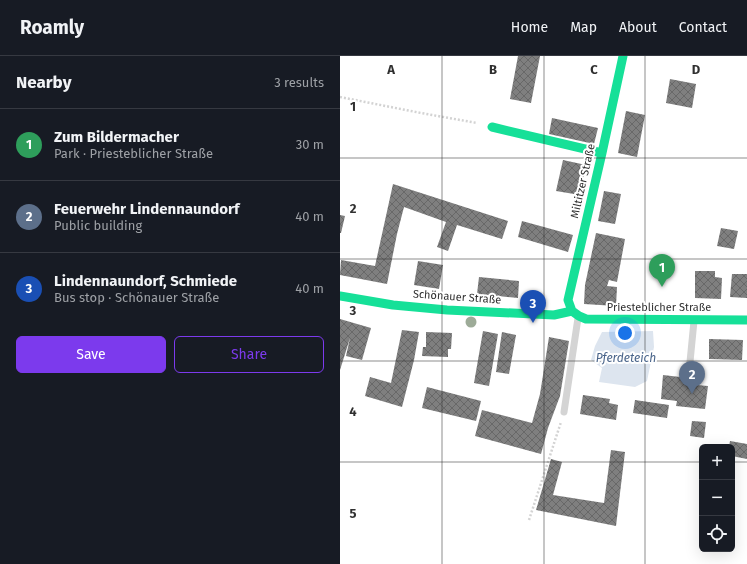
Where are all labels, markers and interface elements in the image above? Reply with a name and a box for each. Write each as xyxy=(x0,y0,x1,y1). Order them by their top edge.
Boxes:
text: Roamly xyxy=(20,16,84,39)
text: Home xyxy=(511,19,548,36)
text: Map xyxy=(570,19,597,36)
text: About xyxy=(619,19,657,36)
text: Contact xyxy=(679,19,727,36)
text: A xyxy=(386,62,395,77)
text: B xyxy=(489,62,497,77)
text: C xyxy=(590,62,598,77)
text: D xyxy=(692,62,701,77)
text: Nearby xyxy=(16,72,71,93)
text: 3 results xyxy=(274,75,324,90)
text: 1 xyxy=(350,99,356,114)
text: Zum Bildermacher xyxy=(54,128,179,146)
text: 1 xyxy=(26,137,32,152)
text: 30 m xyxy=(296,137,324,152)
street label: Miltitzer Straße xyxy=(568,142,598,220)
text: Park · Priesteblicher Straße xyxy=(54,146,213,161)
text: Feuerwehr Lindennaundorf xyxy=(54,200,239,218)
text: 2 xyxy=(350,201,357,216)
text: 2 xyxy=(26,209,32,224)
text: 40 m xyxy=(295,209,324,224)
text: Public building xyxy=(54,218,142,233)
pin: 1 xyxy=(649,254,675,287)
text: Lindennaundorf, Schmiede xyxy=(54,272,237,290)
text: 3 xyxy=(26,281,32,296)
text: 40 m xyxy=(295,281,324,296)
street label: Schönauer Straße xyxy=(412,287,502,307)
text: Bus stop · Schönauer Straße xyxy=(54,290,219,305)
pin: 3 xyxy=(520,290,546,323)
street label: Priesteblicher Straße xyxy=(607,301,711,314)
text: 3 xyxy=(349,303,357,318)
your location xyxy=(615,323,635,343)
button: Save xyxy=(16,336,166,373)
button: Share xyxy=(174,336,324,373)
water label: Pferdeteich xyxy=(596,351,656,365)
pin: 2 xyxy=(679,361,705,394)
text: 4 xyxy=(349,404,357,419)
map controls xyxy=(699,444,735,552)
button: + xyxy=(699,444,735,480)
button: − xyxy=(699,480,735,516)
text: 5 xyxy=(350,506,357,521)
button: locate xyxy=(699,516,735,552)

